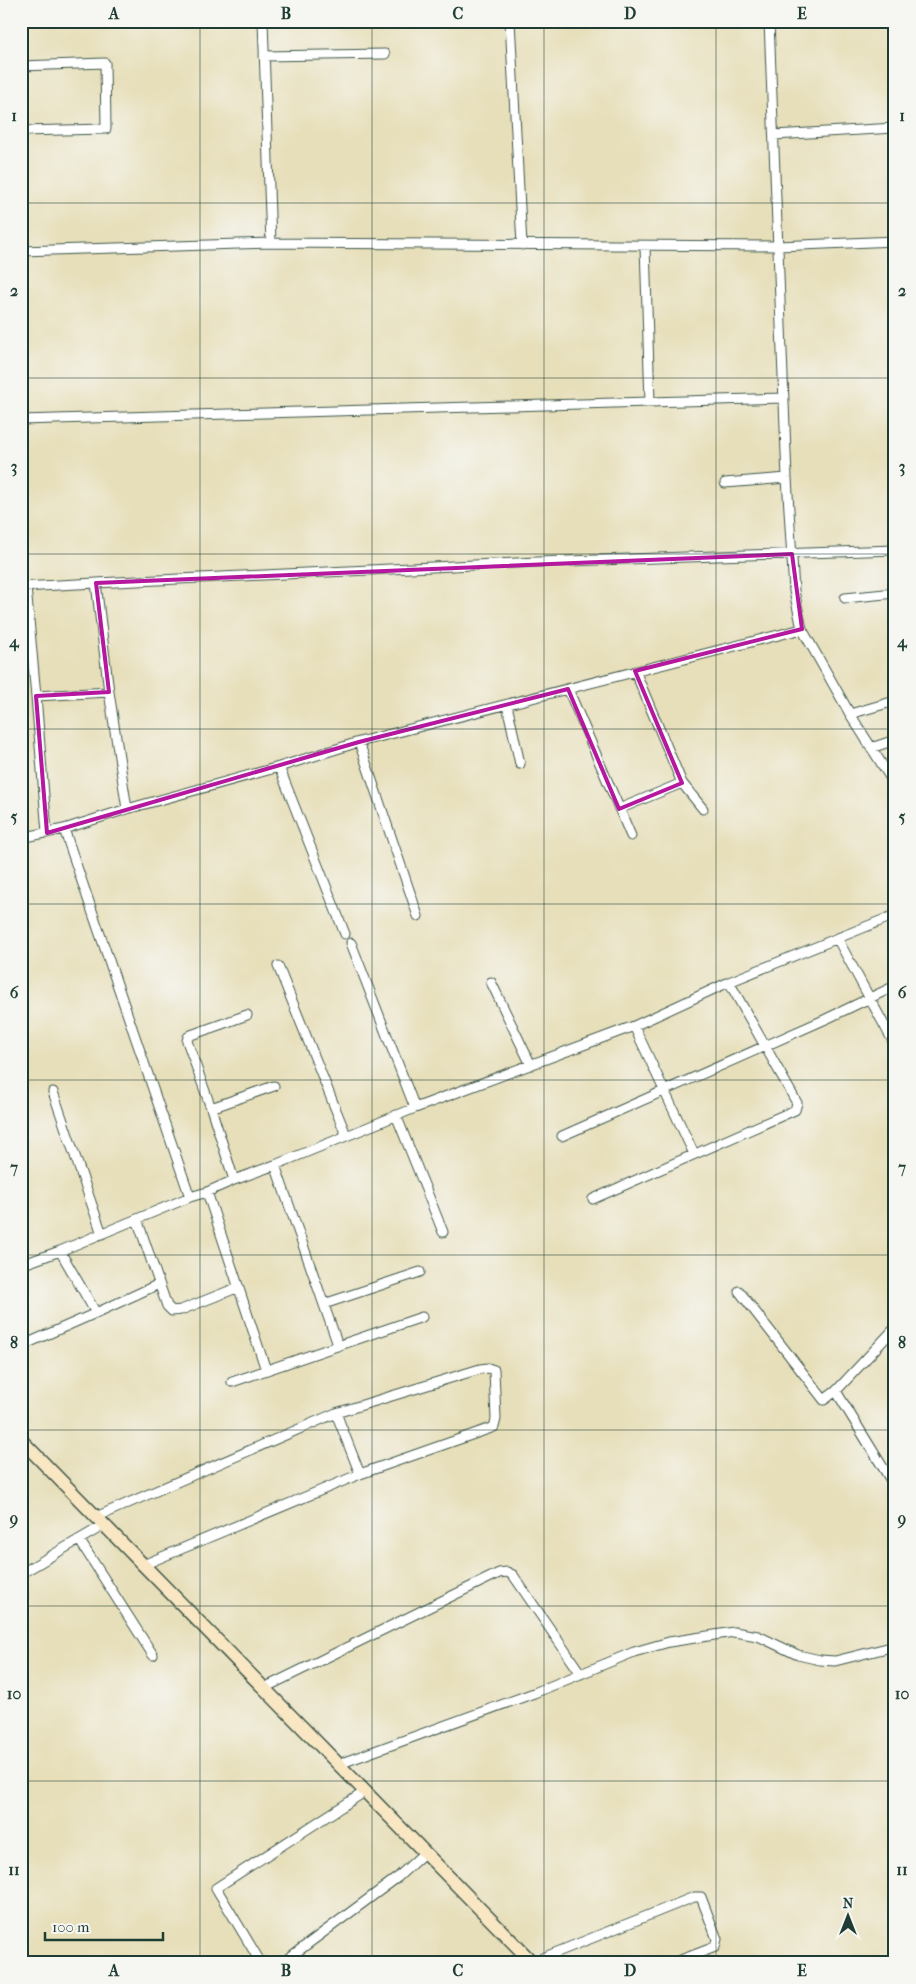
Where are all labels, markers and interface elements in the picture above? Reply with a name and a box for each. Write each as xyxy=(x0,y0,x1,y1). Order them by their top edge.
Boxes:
text: A xyxy=(108,4,120,23)
text: B xyxy=(281,4,291,23)
text: C xyxy=(453,4,464,23)
text: D xyxy=(624,4,636,23)
text: E xyxy=(797,4,807,23)
text: 1 xyxy=(11,106,17,125)
text: 1 xyxy=(899,106,905,125)
text: 2 xyxy=(10,281,18,300)
text: 2 xyxy=(898,281,906,300)
text: 3 xyxy=(11,457,17,477)
text: 3 xyxy=(899,457,905,477)
text: 4 xyxy=(8,632,20,652)
text: 4 xyxy=(896,632,908,652)
text: 5 xyxy=(11,807,18,826)
text: 5 xyxy=(899,807,906,826)
text: 6 xyxy=(10,983,19,1002)
text: 6 xyxy=(898,983,907,1002)
text: 7 xyxy=(9,1158,18,1177)
text: 7 xyxy=(897,1158,906,1177)
text: 8 xyxy=(10,1333,18,1352)
text: 8 xyxy=(898,1333,906,1352)
text: 9 xyxy=(9,1509,18,1529)
text: 9 xyxy=(897,1509,906,1529)
text: 10 xyxy=(7,1684,21,1703)
text: 10 xyxy=(895,1684,909,1703)
text: 11 xyxy=(8,1860,20,1879)
text: 11 xyxy=(896,1860,908,1879)
north arrow xyxy=(824,1892,874,1942)
text: N xyxy=(843,1895,854,1912)
scale bar xyxy=(45,1909,162,1941)
text: 100 m xyxy=(52,1918,90,1936)
text: A xyxy=(108,1961,120,1980)
text: B xyxy=(281,1961,291,1980)
text: C xyxy=(453,1961,464,1980)
text: D xyxy=(624,1961,636,1980)
text: E xyxy=(797,1961,807,1980)

